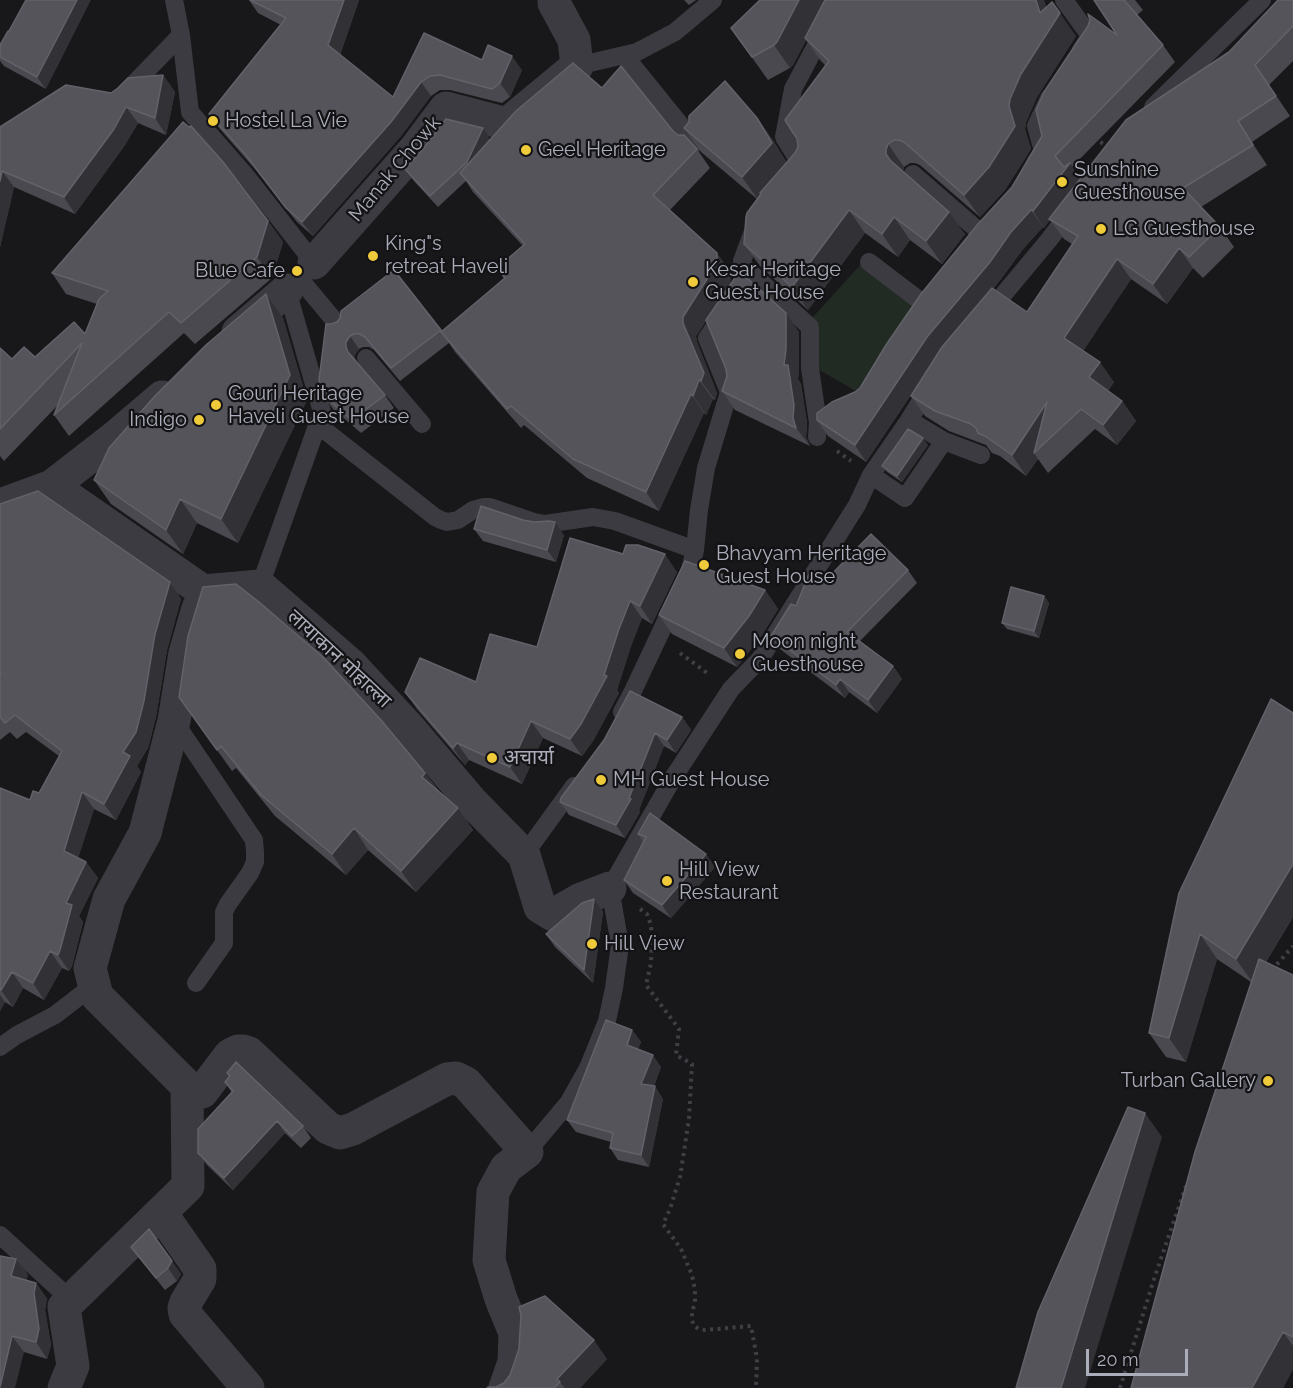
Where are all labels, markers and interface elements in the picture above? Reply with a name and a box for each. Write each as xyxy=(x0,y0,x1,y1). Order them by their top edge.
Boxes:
place label: Hostel La Vie xyxy=(225,109,347,133)
street label: Manak Chowk xyxy=(344,111,446,227)
marker: Hostel La Vie xyxy=(206,114,220,128)
place label: Geel Heritage xyxy=(538,138,666,162)
marker: Geel Heritage xyxy=(519,143,533,157)
place label: Sunshine Guesthouse xyxy=(1074,158,1185,205)
marker: Sunshine Guesthouse xyxy=(1055,175,1069,189)
place label: LG Guesthouse xyxy=(1113,217,1255,241)
marker: LG Guesthouse xyxy=(1094,222,1108,236)
place label: King"s retreat Haveli xyxy=(385,232,508,279)
marker: King"s retreat Haveli xyxy=(366,249,380,263)
place label: Kesar Heritage Guest House xyxy=(705,258,841,305)
place label: Blue Cafe xyxy=(195,259,285,283)
marker: Blue Cafe xyxy=(290,264,304,278)
marker: Kesar Heritage Guest House xyxy=(686,275,700,289)
place label: Gouri Heritage Haveli Guest House xyxy=(228,382,409,429)
marker: Gouri Heritage Haveli Guest House xyxy=(209,398,223,412)
place label: Indigo xyxy=(129,408,187,432)
marker: Indigo xyxy=(192,413,206,427)
place label: Bhavyam Heritage Guest House xyxy=(716,542,887,589)
marker: Bhavyam Heritage Guest House xyxy=(697,558,711,572)
street label: लायाकान मोहाल्ला xyxy=(282,605,396,713)
place label: Moon night Guesthouse xyxy=(752,630,863,677)
marker: Moon night Guesthouse xyxy=(733,647,747,661)
place label: अचार्या xyxy=(504,746,554,770)
marker: अचार्या xyxy=(485,751,499,765)
place label: MH Guest House xyxy=(613,768,770,792)
marker: MH Guest House xyxy=(594,773,608,787)
place label: Hill View Restaurant xyxy=(679,858,779,905)
marker: Hill View Restaurant xyxy=(660,874,674,888)
place label: Hill View xyxy=(604,932,685,956)
marker: Hill View xyxy=(585,937,599,951)
place label: Turban Gallery xyxy=(1121,1069,1256,1093)
marker: Turban Gallery xyxy=(1261,1074,1275,1088)
scale bar xyxy=(1089,1337,1191,1375)
text: 20 m xyxy=(1097,1349,1139,1370)

